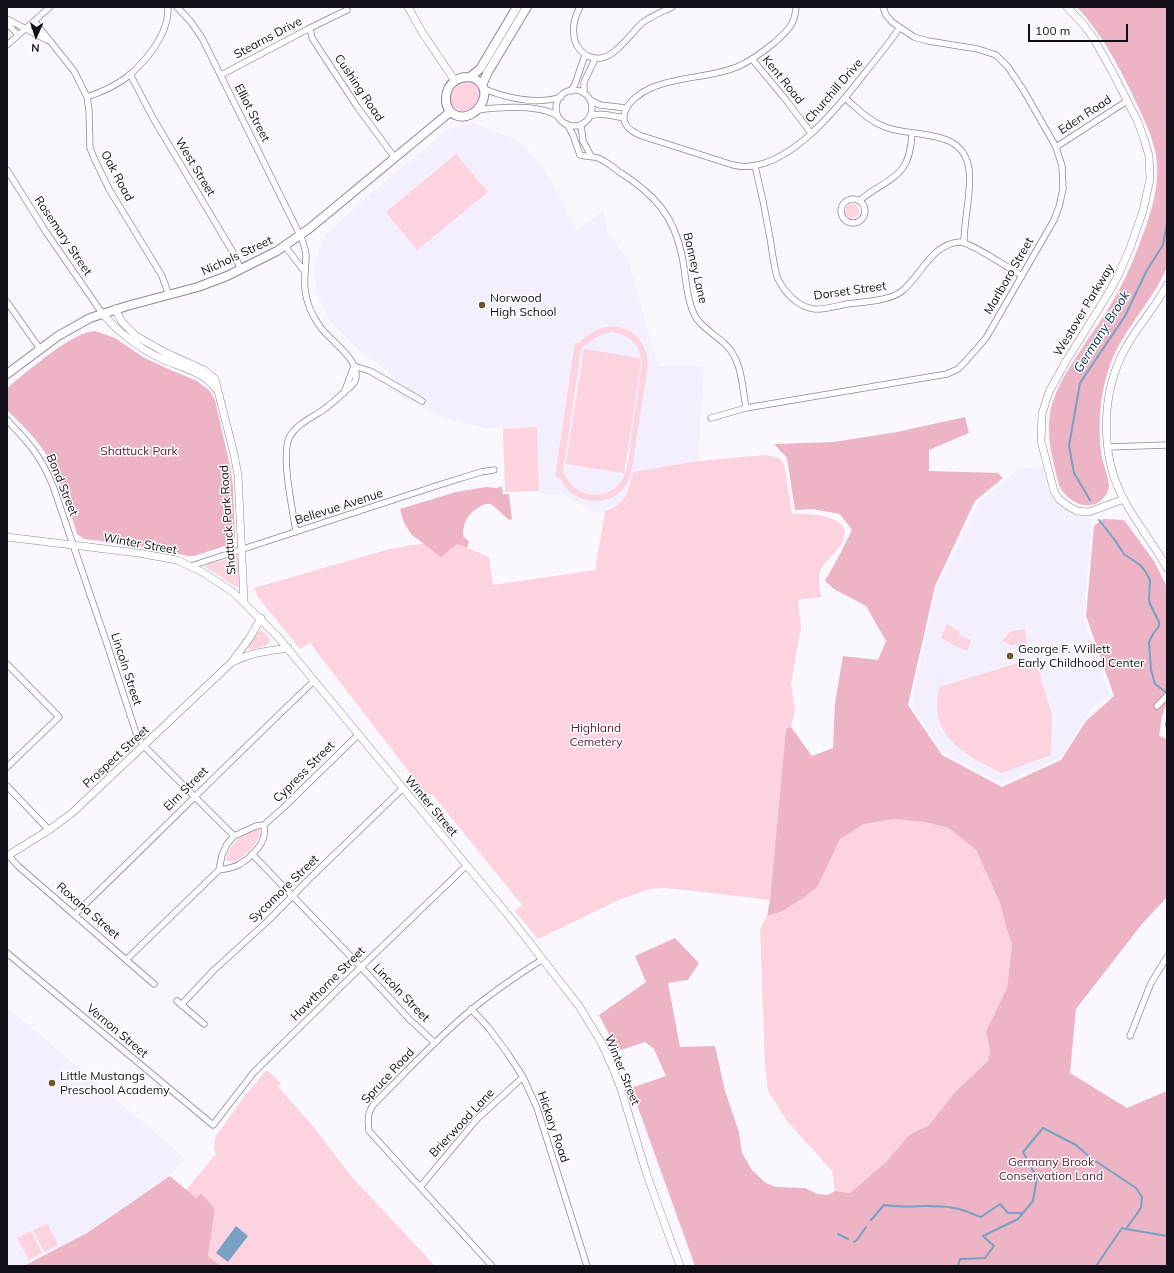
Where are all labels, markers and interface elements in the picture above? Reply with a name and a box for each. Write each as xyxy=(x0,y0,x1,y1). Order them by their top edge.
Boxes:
street label: Stearns Drive xyxy=(232,14,304,62)
north arrow xyxy=(16,16,56,56)
scale bar xyxy=(1030,16,1130,42)
text: 100 m xyxy=(1035,23,1070,38)
text: N xyxy=(31,41,40,55)
street label: Cushing Road xyxy=(331,52,387,124)
street label: Kent Road xyxy=(759,53,807,107)
street label: Churchill Drive xyxy=(802,56,866,126)
street label: Elliot Street xyxy=(231,82,273,144)
street label: Eden Road xyxy=(1056,93,1114,137)
street label: West Street xyxy=(172,135,218,199)
street label: Oak Road xyxy=(98,148,136,204)
street label: Rosemary Street xyxy=(31,194,95,278)
street label: Bonney Lane xyxy=(680,231,710,305)
street label: Nichols Street xyxy=(199,233,275,279)
street label: Marlboro Street xyxy=(981,235,1037,317)
street label: Westover Parkway xyxy=(1051,261,1117,359)
street label: Dorset Street xyxy=(813,279,887,303)
water label: Germany Brook xyxy=(1071,288,1133,376)
place label: Norwood High School xyxy=(490,291,556,319)
marker: Norwood High School xyxy=(477,300,487,310)
park label: Shattuck Park xyxy=(100,444,178,458)
street label: Bond Street xyxy=(43,452,81,518)
street label: Shattuck Park Road xyxy=(217,465,239,575)
street label: Bellevue Avenue xyxy=(293,486,385,528)
street label: Winter Street xyxy=(102,530,178,558)
street label: Lincoln Street xyxy=(108,631,144,707)
place label: George F. Willett Early Childhood Center xyxy=(1018,642,1144,670)
marker: George F. Willett Early Childhood Center xyxy=(1005,651,1015,661)
park label: Highland Cemetery xyxy=(569,721,623,749)
street label: Prospect Street xyxy=(80,723,152,791)
street label: Cypress Street xyxy=(270,738,338,806)
street label: Elm Street xyxy=(161,764,211,814)
street label: Winter Street xyxy=(402,773,460,839)
street label: Sycamore Street xyxy=(246,852,322,926)
street label: Roxana Street xyxy=(53,880,123,942)
street label: Hawthorne Street xyxy=(288,944,368,1024)
street label: Lincoln Street xyxy=(370,961,432,1025)
street label: Vernon Street xyxy=(83,1001,151,1061)
street label: Winter Street xyxy=(601,1033,643,1107)
street label: Spruce Road xyxy=(359,1045,417,1107)
place label: Little Mustangs Preschool Academy xyxy=(60,1069,170,1097)
marker: Little Mustangs Preschool Academy xyxy=(47,1078,57,1088)
street label: Brierwood Lane xyxy=(427,1086,497,1160)
street label: Hickory Road xyxy=(534,1089,572,1165)
park label: Germany Brook Conservation Land xyxy=(999,1155,1103,1183)

